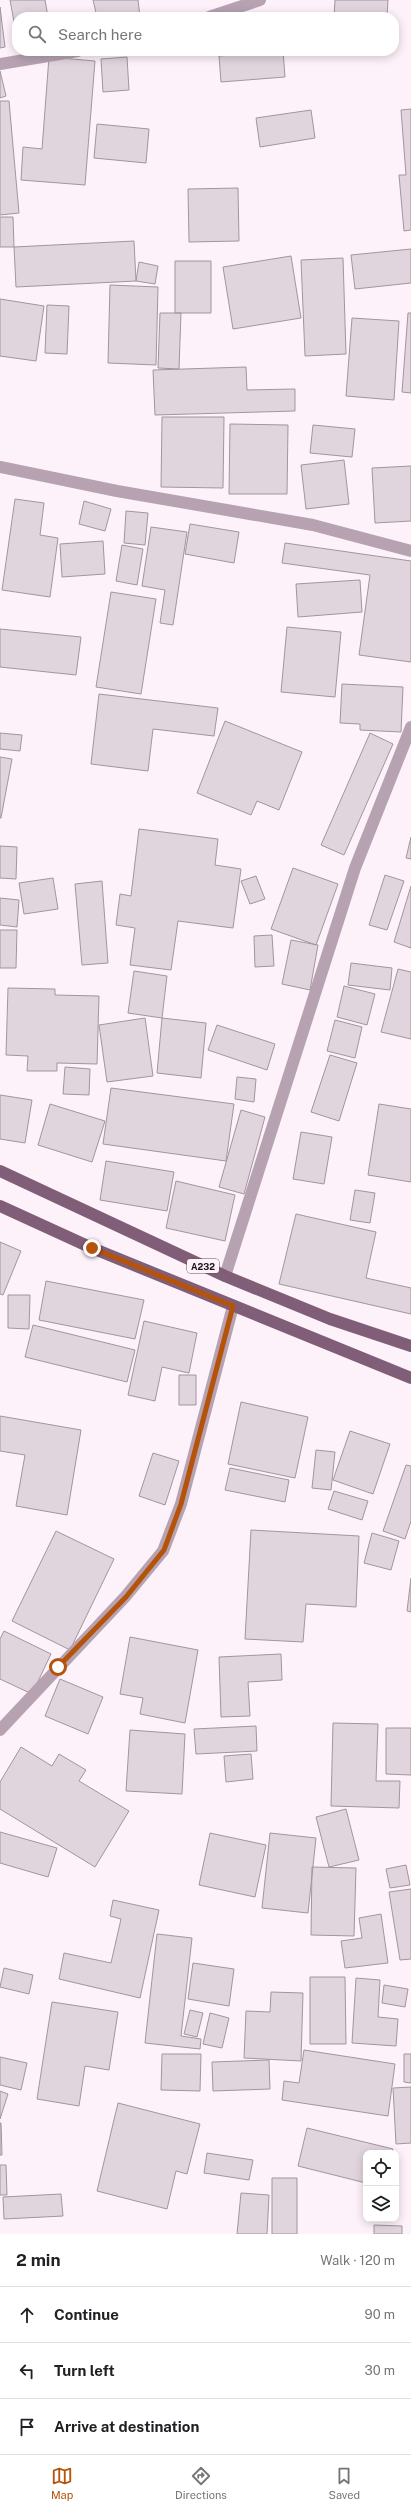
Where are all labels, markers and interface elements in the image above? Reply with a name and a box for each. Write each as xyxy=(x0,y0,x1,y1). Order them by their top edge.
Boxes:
search box xyxy=(12,12,399,56)
icon: search xyxy=(26,23,48,45)
text: Search here xyxy=(58,26,142,43)
route end xyxy=(83,1239,101,1257)
road number: A232 xyxy=(187,1259,219,1273)
route start xyxy=(49,1658,67,1676)
map controls xyxy=(363,2150,399,2222)
button: locate xyxy=(363,2150,399,2186)
button: layers xyxy=(363,2186,399,2222)
text: 2 min xyxy=(16,2250,61,2270)
text: Walk · 120 m xyxy=(320,2253,395,2268)
icon: ahead xyxy=(16,2304,38,2326)
text: Continue xyxy=(54,2306,119,2323)
text: 90 m xyxy=(365,2307,395,2322)
icon: left xyxy=(16,2360,38,2382)
text: Turn left xyxy=(54,2362,115,2379)
text: 30 m xyxy=(365,2363,395,2378)
icon: arrive xyxy=(16,2416,38,2438)
text: Arrive at destination xyxy=(54,2418,199,2435)
tab: Map xyxy=(51,2465,73,2501)
tab: Directions xyxy=(175,2465,227,2501)
tab: Saved xyxy=(329,2465,360,2501)

